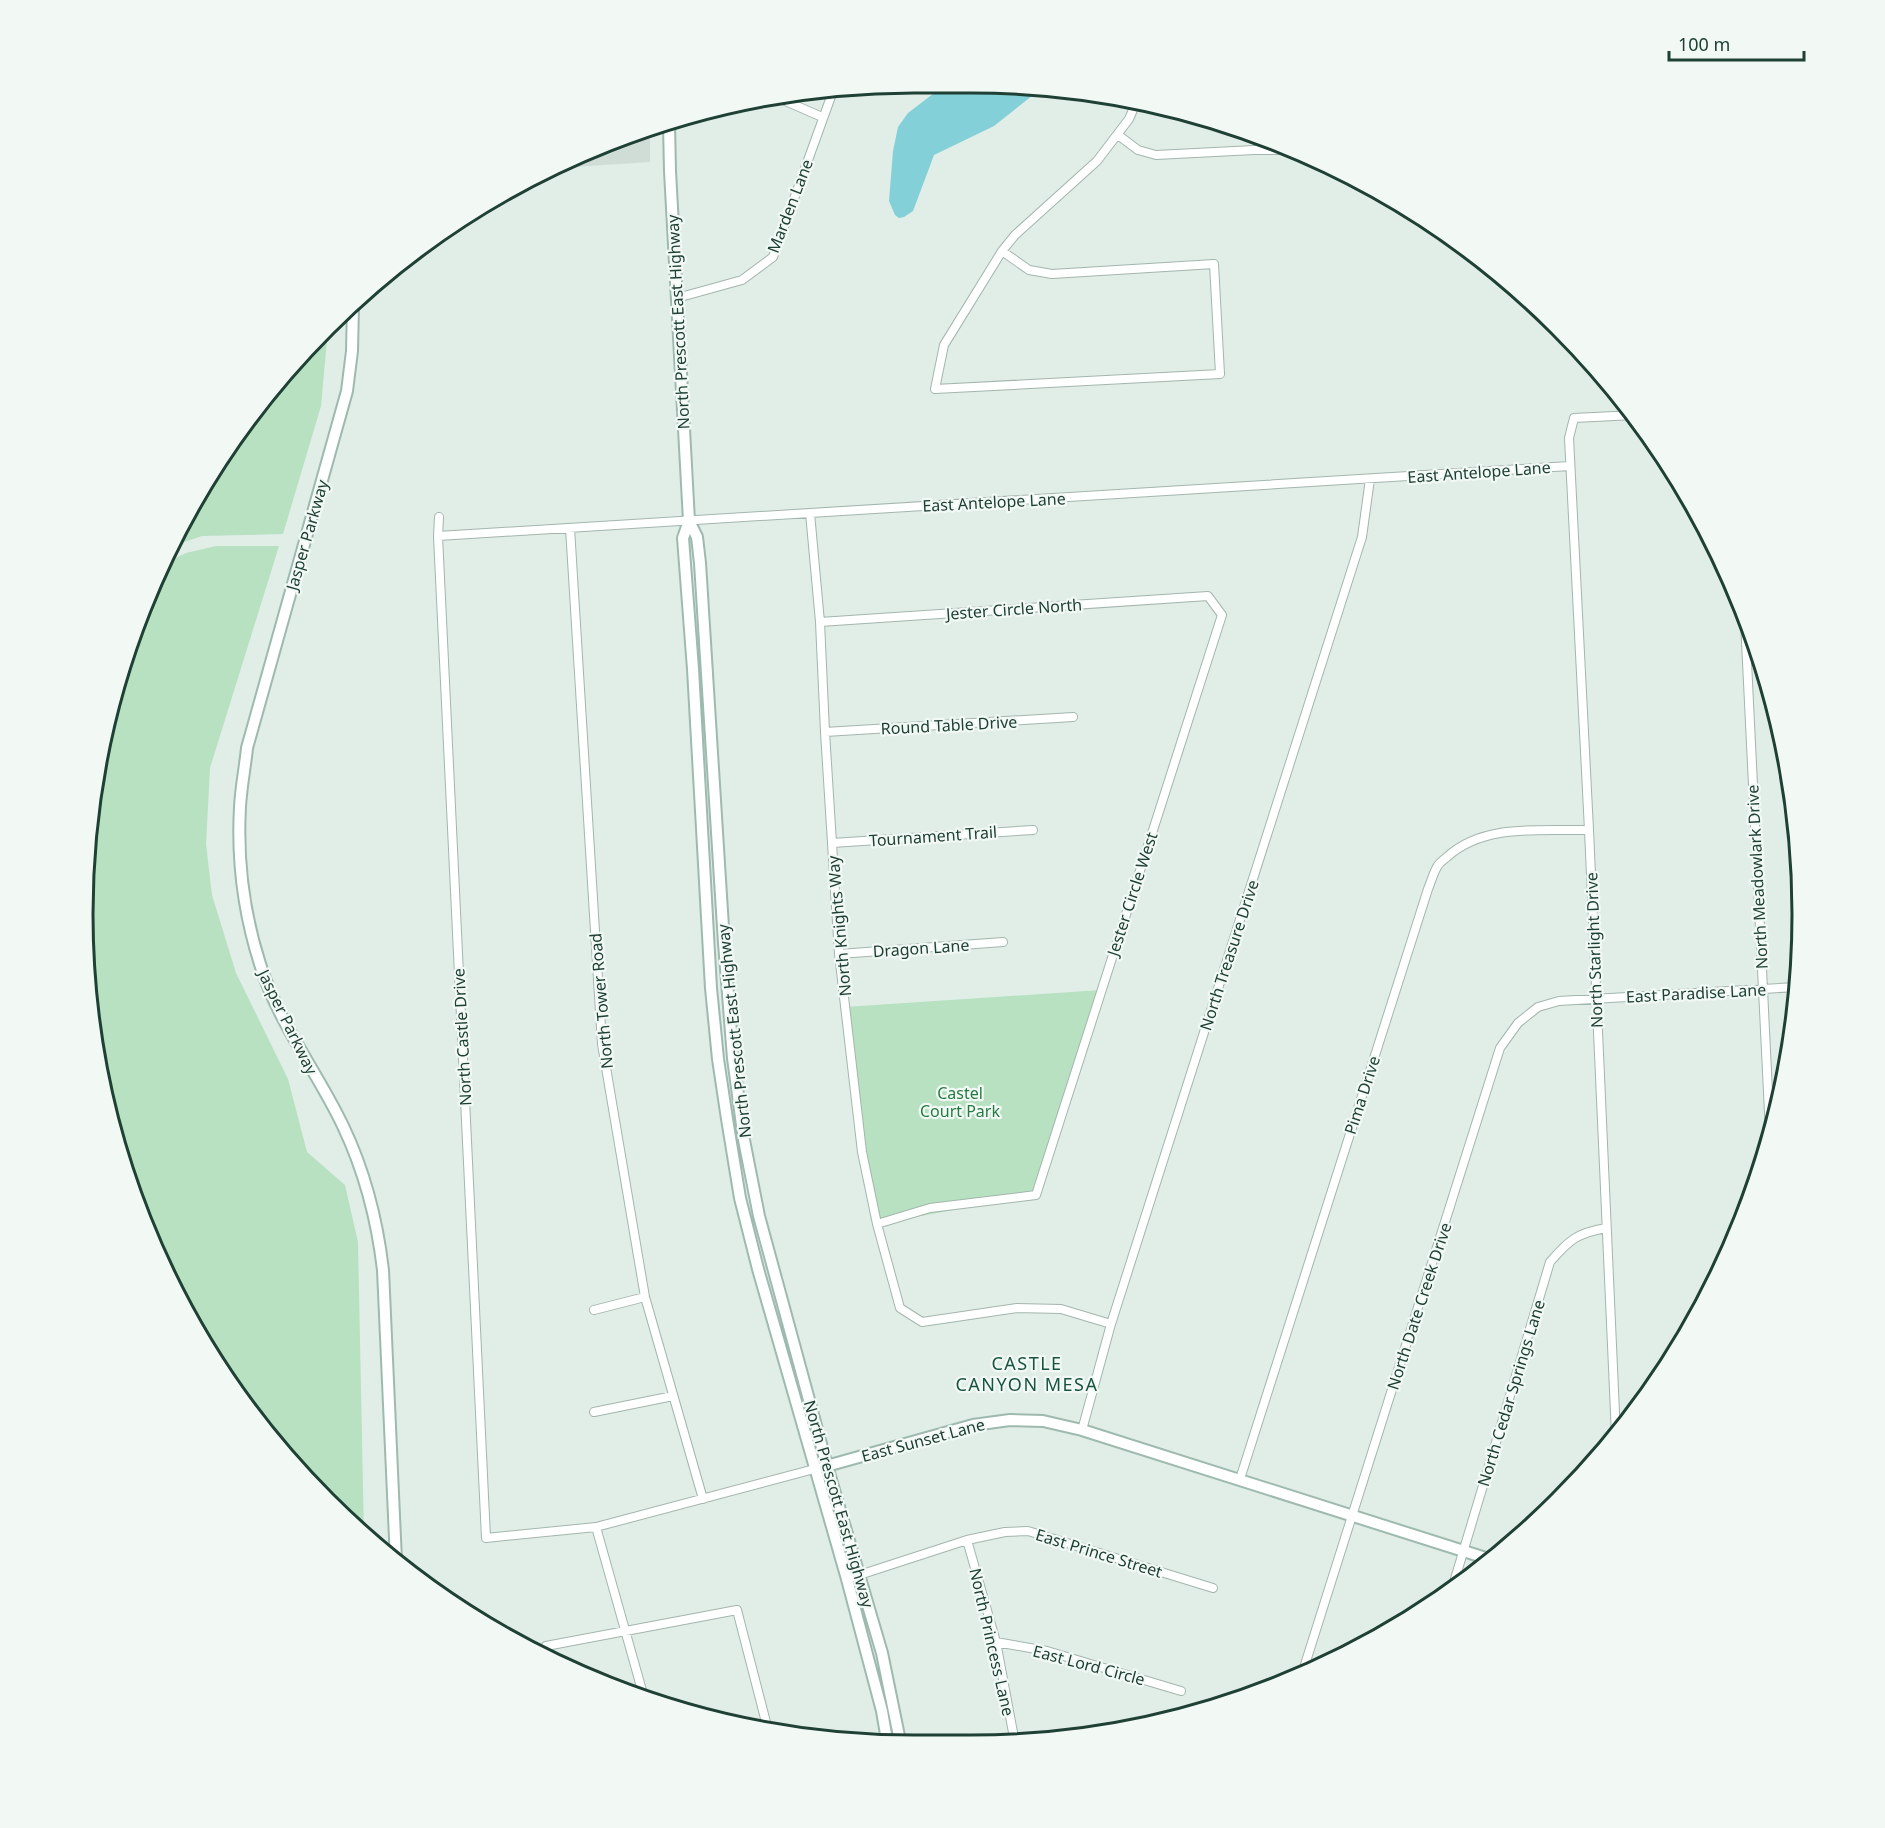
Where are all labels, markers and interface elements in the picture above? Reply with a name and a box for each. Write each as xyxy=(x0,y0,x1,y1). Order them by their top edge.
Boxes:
scale bar xyxy=(1669,24,1804,62)
text: 100 m xyxy=(1678,32,1730,56)
street label: Marden Lane xyxy=(762,156,818,256)
street label: North Prescott East Highway xyxy=(661,213,695,430)
street label: East Antelope Lane xyxy=(1407,456,1551,488)
street label: Jasper Parkway xyxy=(280,476,334,595)
street label: East Antelope Lane xyxy=(922,487,1066,517)
street label: Jester Circle North xyxy=(943,593,1083,625)
street label: Round Table Drive xyxy=(880,710,1018,740)
street label: North Meadowlark Drive xyxy=(1741,784,1773,970)
street label: Tournament Trail xyxy=(868,821,998,851)
street label: Jester Circle West xyxy=(1101,829,1162,961)
street label: North Knights Way xyxy=(822,854,856,997)
street label: North Starlight Drive xyxy=(1580,872,1608,1028)
street label: North Treasure Drive xyxy=(1194,877,1264,1033)
street label: North Prescott East Highway xyxy=(712,922,756,1139)
street label: North Tower Road xyxy=(584,932,618,1070)
street label: Dragon Lane xyxy=(872,934,970,962)
street label: Jasper Parkway xyxy=(252,964,323,1079)
street label: North Castle Drive xyxy=(447,968,477,1106)
street label: East Paradise Lane xyxy=(1625,978,1767,1008)
street label: Pima Drive xyxy=(1339,1053,1385,1137)
park label: Castel Court Park xyxy=(920,1082,1000,1122)
street label: North Date Creek Drive xyxy=(1382,1220,1456,1392)
street label: North Cedar Springs Lane xyxy=(1472,1297,1550,1489)
district label: CASTLE CANYON MESA xyxy=(955,1351,1099,1396)
street label: North Prescott East Highway xyxy=(799,1398,879,1611)
street label: East Sunset Lane xyxy=(859,1413,987,1467)
street label: East Prince Street xyxy=(1033,1523,1165,1583)
street label: North Princess Lane xyxy=(964,1566,1020,1718)
street label: East Lord Circle xyxy=(1031,1639,1147,1691)

